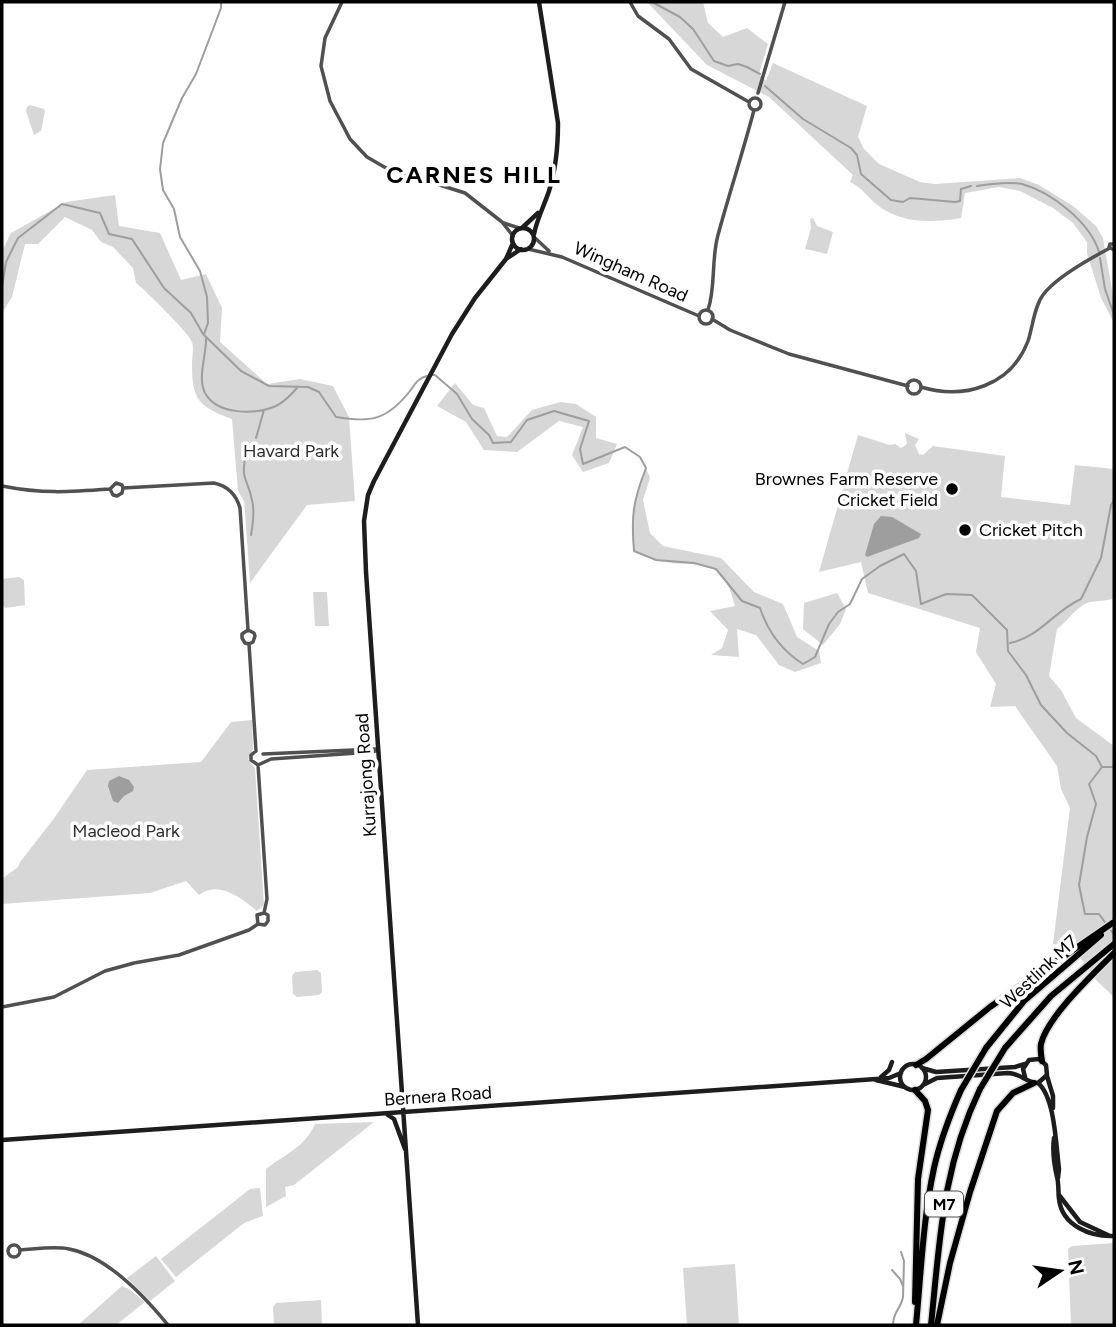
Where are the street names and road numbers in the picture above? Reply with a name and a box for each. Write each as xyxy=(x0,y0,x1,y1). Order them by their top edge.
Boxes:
street label: Wingham Road xyxy=(571,237,691,307)
street label: Kurrajong Road xyxy=(351,712,381,838)
street label: Westlink M7 xyxy=(996,930,1083,1013)
street label: Bernera Road xyxy=(383,1081,493,1111)
road number: M7 xyxy=(925,1192,963,1216)

